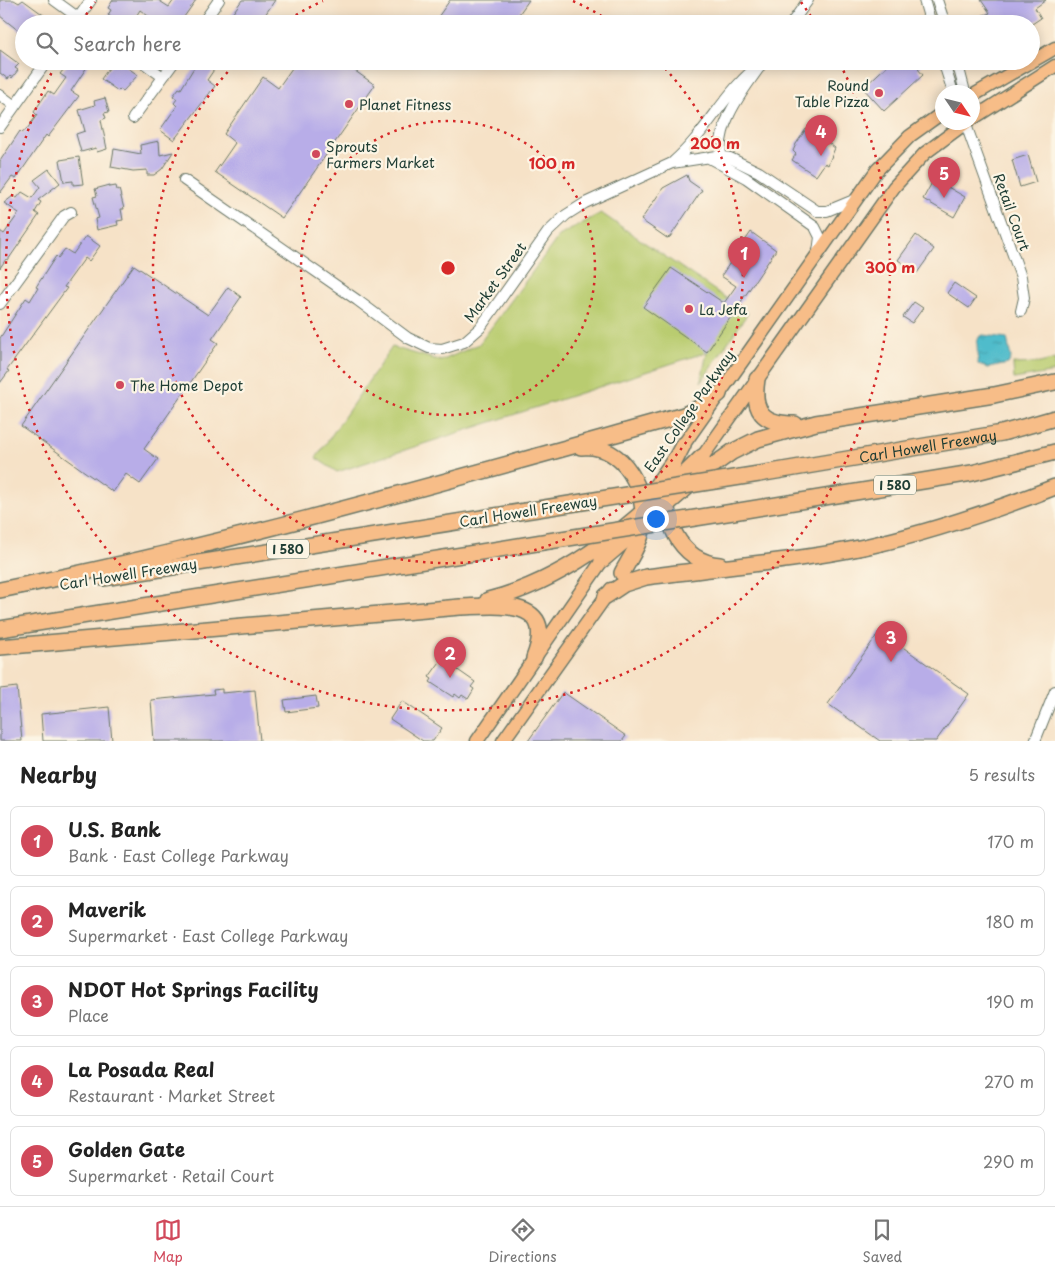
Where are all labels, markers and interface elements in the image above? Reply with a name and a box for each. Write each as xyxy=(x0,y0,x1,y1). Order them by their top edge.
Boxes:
search box xyxy=(15,15,1040,70)
icon: search xyxy=(33,29,61,57)
text: Search here xyxy=(73,29,182,57)
place label: Round Table Pizza xyxy=(795,75,869,112)
north arrow xyxy=(935,85,980,130)
marker: Round Table Pizza xyxy=(873,87,885,99)
place label: Planet Fitness xyxy=(359,94,452,115)
marker: Planet Fitness xyxy=(343,98,355,110)
pin: 4 xyxy=(805,115,837,156)
text: 200 m xyxy=(690,131,740,154)
place label: Sprouts Farmers Market xyxy=(326,136,435,173)
marker: Sprouts Farmers Market xyxy=(310,148,322,160)
text: 100 m xyxy=(529,151,575,174)
pin: 5 xyxy=(928,157,960,198)
street label: Retail Court xyxy=(988,170,1036,254)
street label: Market Street xyxy=(459,237,531,326)
pin: 1 xyxy=(728,237,760,278)
text: 300 m xyxy=(865,255,915,278)
centre of rings xyxy=(439,259,457,277)
place label: La Jefa xyxy=(699,299,747,320)
marker: La Jefa xyxy=(683,303,695,315)
street label: East College Parkway xyxy=(639,346,739,476)
place label: The Home Depot xyxy=(130,375,244,396)
marker: The Home Depot xyxy=(114,379,126,391)
street label: Carl Howell Freeway xyxy=(857,424,998,467)
road number: I 580 xyxy=(874,476,916,494)
street label: Carl Howell Freeway xyxy=(458,490,598,532)
your location xyxy=(643,506,669,532)
road number: I 580 xyxy=(267,540,309,558)
street label: Carl Howell Freeway xyxy=(58,553,198,595)
pin: 3 xyxy=(875,621,907,662)
pin: 2 xyxy=(434,637,466,678)
text: Nearby xyxy=(20,758,97,790)
text: 5 results xyxy=(968,762,1035,786)
text: U.S. Bank xyxy=(68,815,161,843)
text: 1 xyxy=(33,829,41,853)
text: 170 m xyxy=(988,829,1034,853)
text: Bank · East College Parkway xyxy=(68,843,289,867)
text: Maverik xyxy=(68,895,146,923)
text: 2 xyxy=(31,909,43,933)
text: 180 m xyxy=(986,909,1034,933)
text: Supermarket · East College Parkway xyxy=(68,923,348,947)
text: NDOT Hot Springs Facility xyxy=(68,975,319,1003)
text: 3 xyxy=(32,989,42,1013)
text: 190 m xyxy=(986,989,1034,1013)
text: Place xyxy=(68,1003,109,1027)
text: La Posada Real xyxy=(68,1055,214,1083)
text: 4 xyxy=(32,1069,42,1093)
text: 270 m xyxy=(984,1069,1034,1093)
text: Restaurant · Market Street xyxy=(68,1083,275,1107)
text: Golden Gate xyxy=(68,1135,185,1163)
text: 5 xyxy=(32,1149,42,1173)
text: 290 m xyxy=(983,1149,1034,1173)
text: Supermarket · Retail Court xyxy=(68,1163,274,1187)
tab: Map xyxy=(153,1216,183,1267)
tab: Directions xyxy=(489,1216,557,1267)
tab: Saved xyxy=(862,1216,902,1267)

